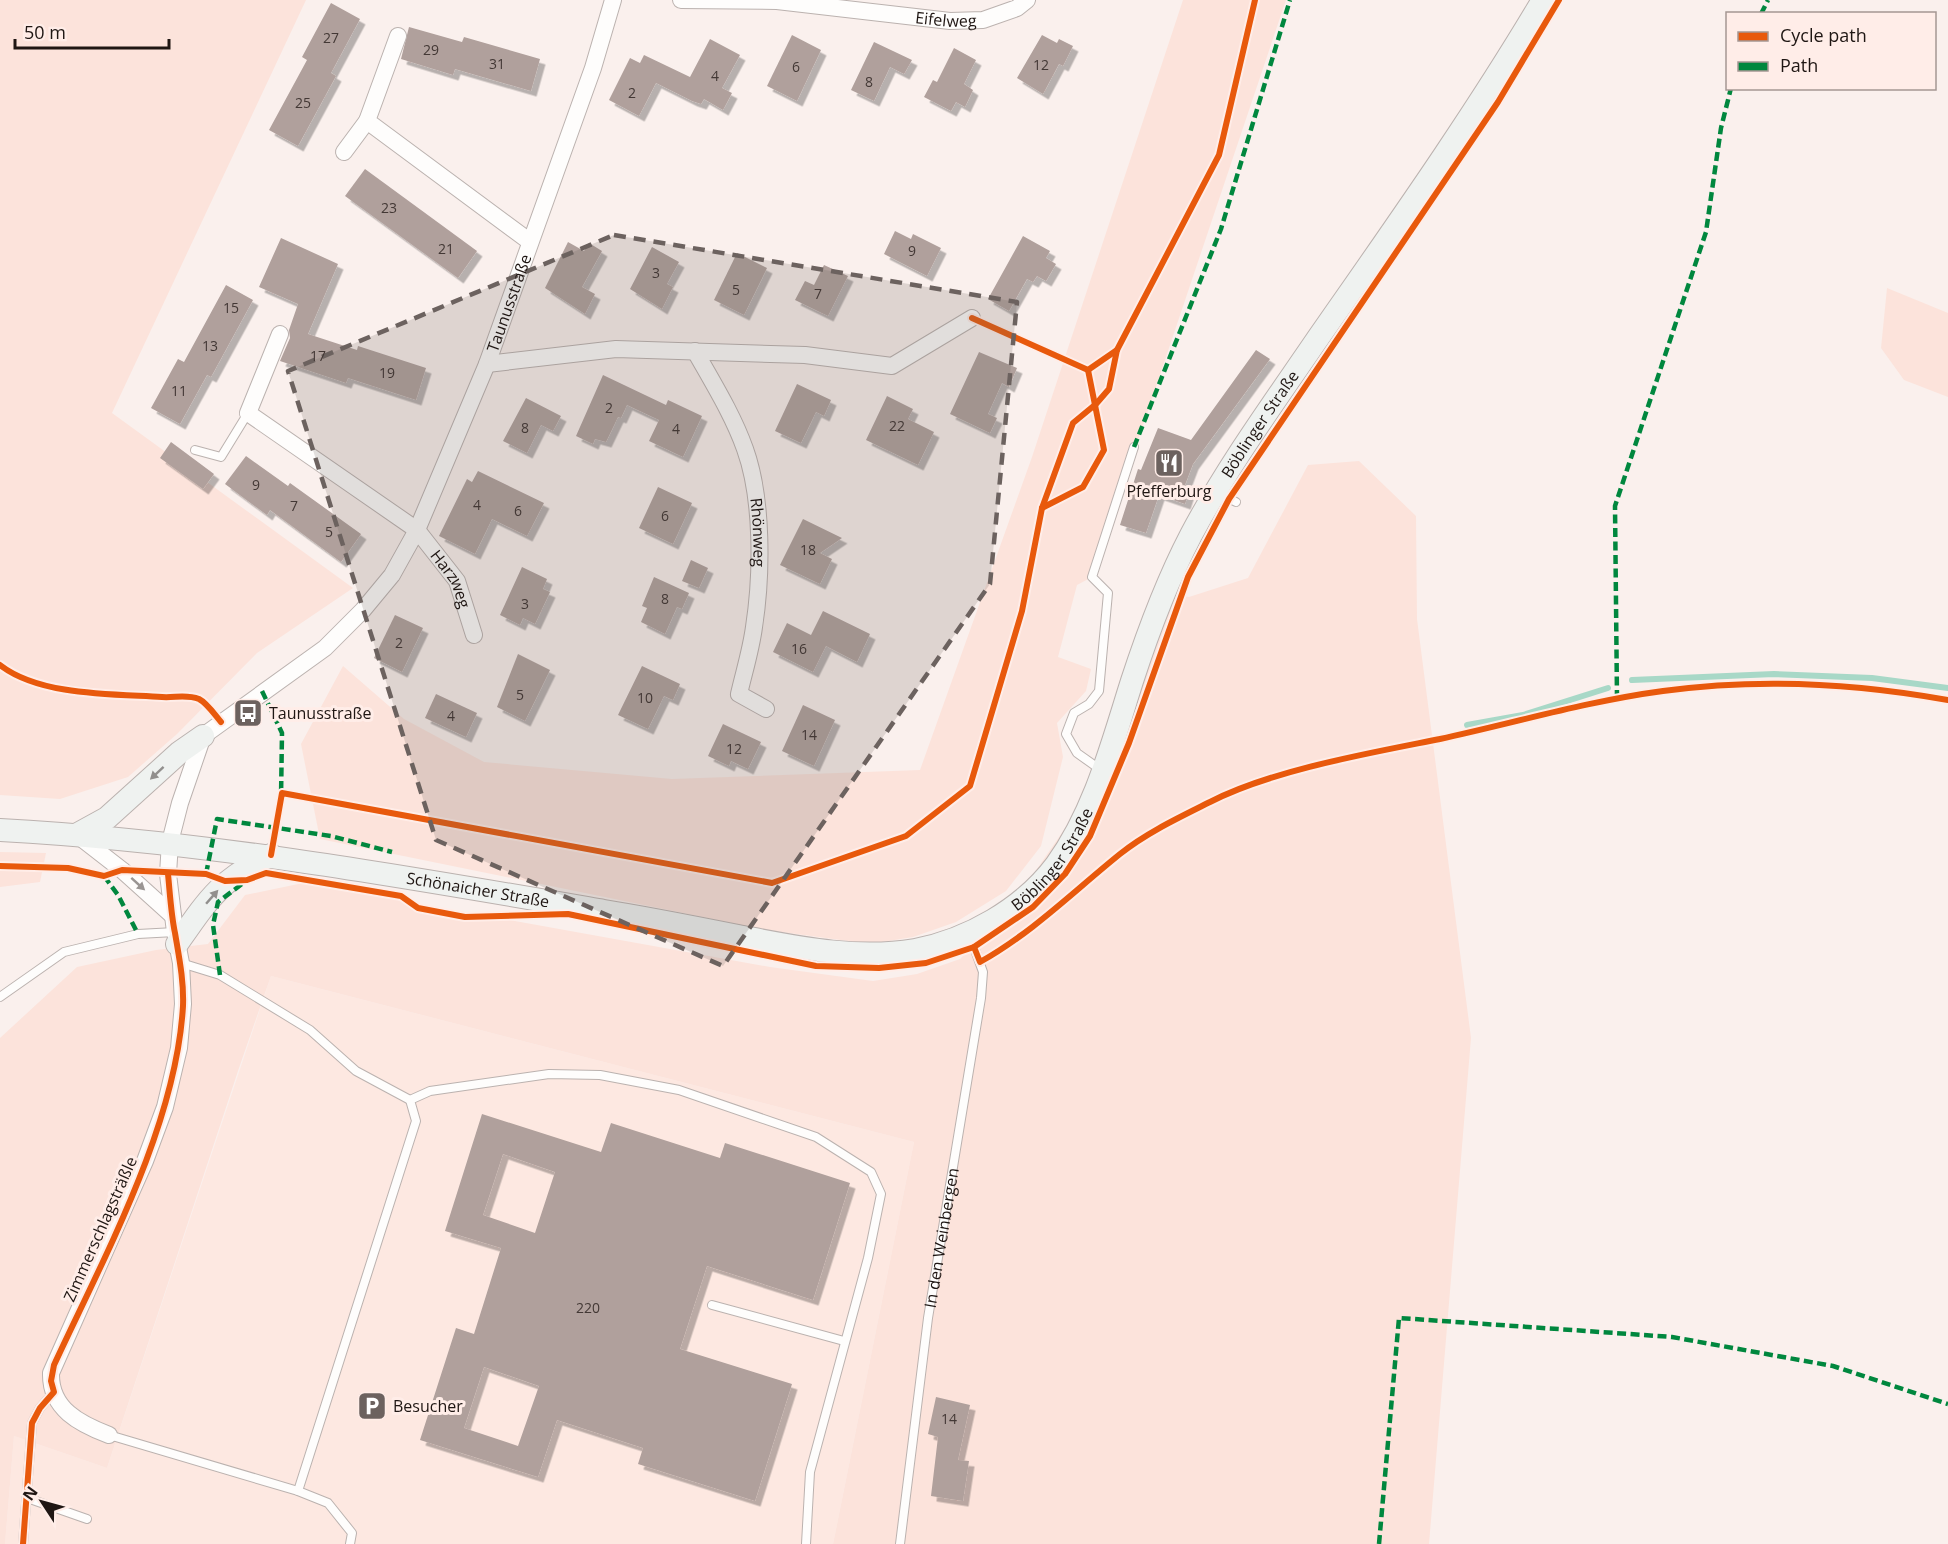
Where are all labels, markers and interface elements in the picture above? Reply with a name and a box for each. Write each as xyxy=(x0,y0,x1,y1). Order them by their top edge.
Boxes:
street label: Eifelweg xyxy=(914,6,977,32)
scale bar xyxy=(15,12,170,50)
legend xyxy=(1726,12,1936,90)
text: 50 m xyxy=(24,20,66,44)
text: Cycle path xyxy=(1780,23,1867,47)
house number: 27 xyxy=(323,28,339,47)
house number: 29 xyxy=(423,40,439,59)
text: Path xyxy=(1780,53,1818,77)
house number: 31 xyxy=(489,54,505,73)
house number: 12 xyxy=(1033,55,1049,74)
house number: 6 xyxy=(792,57,800,76)
house number: 4 xyxy=(711,66,719,85)
house number: 8 xyxy=(865,72,873,91)
house number: 2 xyxy=(628,83,636,102)
house number: 25 xyxy=(295,93,311,112)
house number: 23 xyxy=(381,198,397,217)
house number: 21 xyxy=(438,239,454,258)
house number: 9 xyxy=(908,241,916,260)
street label: Taunusstraße xyxy=(481,251,536,355)
house number: 3 xyxy=(652,263,660,282)
house number: 5 xyxy=(732,280,740,299)
house number: 7 xyxy=(814,284,822,303)
house number: 15 xyxy=(223,298,239,317)
house number: 13 xyxy=(202,336,218,355)
house number: 17 xyxy=(310,346,326,365)
house number: 19 xyxy=(379,363,395,382)
street label: Böblinger Straße xyxy=(1216,366,1304,482)
house number: 11 xyxy=(171,381,187,400)
house number: 2 xyxy=(605,398,613,417)
house number: 22 xyxy=(889,416,905,435)
house number: 8 xyxy=(521,418,529,437)
house number: 4 xyxy=(672,419,680,438)
restaurant icon: Pfefferburg xyxy=(1153,447,1185,479)
house number: 9 xyxy=(252,475,260,494)
place label: Pfefferburg xyxy=(1126,480,1212,502)
house number: 4 xyxy=(473,495,481,514)
house number: 7 xyxy=(290,496,298,515)
street label: Rhönweg xyxy=(745,497,771,568)
house number: 6 xyxy=(514,501,522,520)
house number: 6 xyxy=(661,506,669,525)
house number: 5 xyxy=(325,522,333,541)
house number: 18 xyxy=(800,540,816,559)
street label: Harzweg xyxy=(426,545,476,611)
house number: 8 xyxy=(661,589,669,608)
house number: 3 xyxy=(521,594,529,613)
house number: 2 xyxy=(395,633,403,652)
house number: 16 xyxy=(791,639,807,658)
house number: 5 xyxy=(516,685,524,704)
house number: 10 xyxy=(637,688,653,707)
bus stop icon: Taunusstraße xyxy=(232,697,264,729)
place label: Taunusstraße xyxy=(269,702,371,724)
house number: 4 xyxy=(447,706,455,725)
house number: 14 xyxy=(801,725,817,744)
house number: 12 xyxy=(726,739,742,758)
one-way arrow xyxy=(150,766,165,779)
street label: Böblinger Straße xyxy=(1006,804,1098,916)
street label: Schönaicher Straße xyxy=(405,867,551,912)
one-way arrow xyxy=(131,877,145,891)
one-way arrow xyxy=(205,890,218,905)
street label: Zimmerschlagsträßle xyxy=(58,1153,142,1305)
street label: In den Weinbergen xyxy=(919,1166,964,1309)
house number: 220 xyxy=(576,1298,600,1317)
parking icon: Besucher xyxy=(356,1390,388,1422)
place label: Besucher xyxy=(393,1395,463,1417)
house number: 14 xyxy=(941,1409,957,1428)
north arrow xyxy=(12,1472,72,1532)
text: N xyxy=(17,1481,43,1505)

